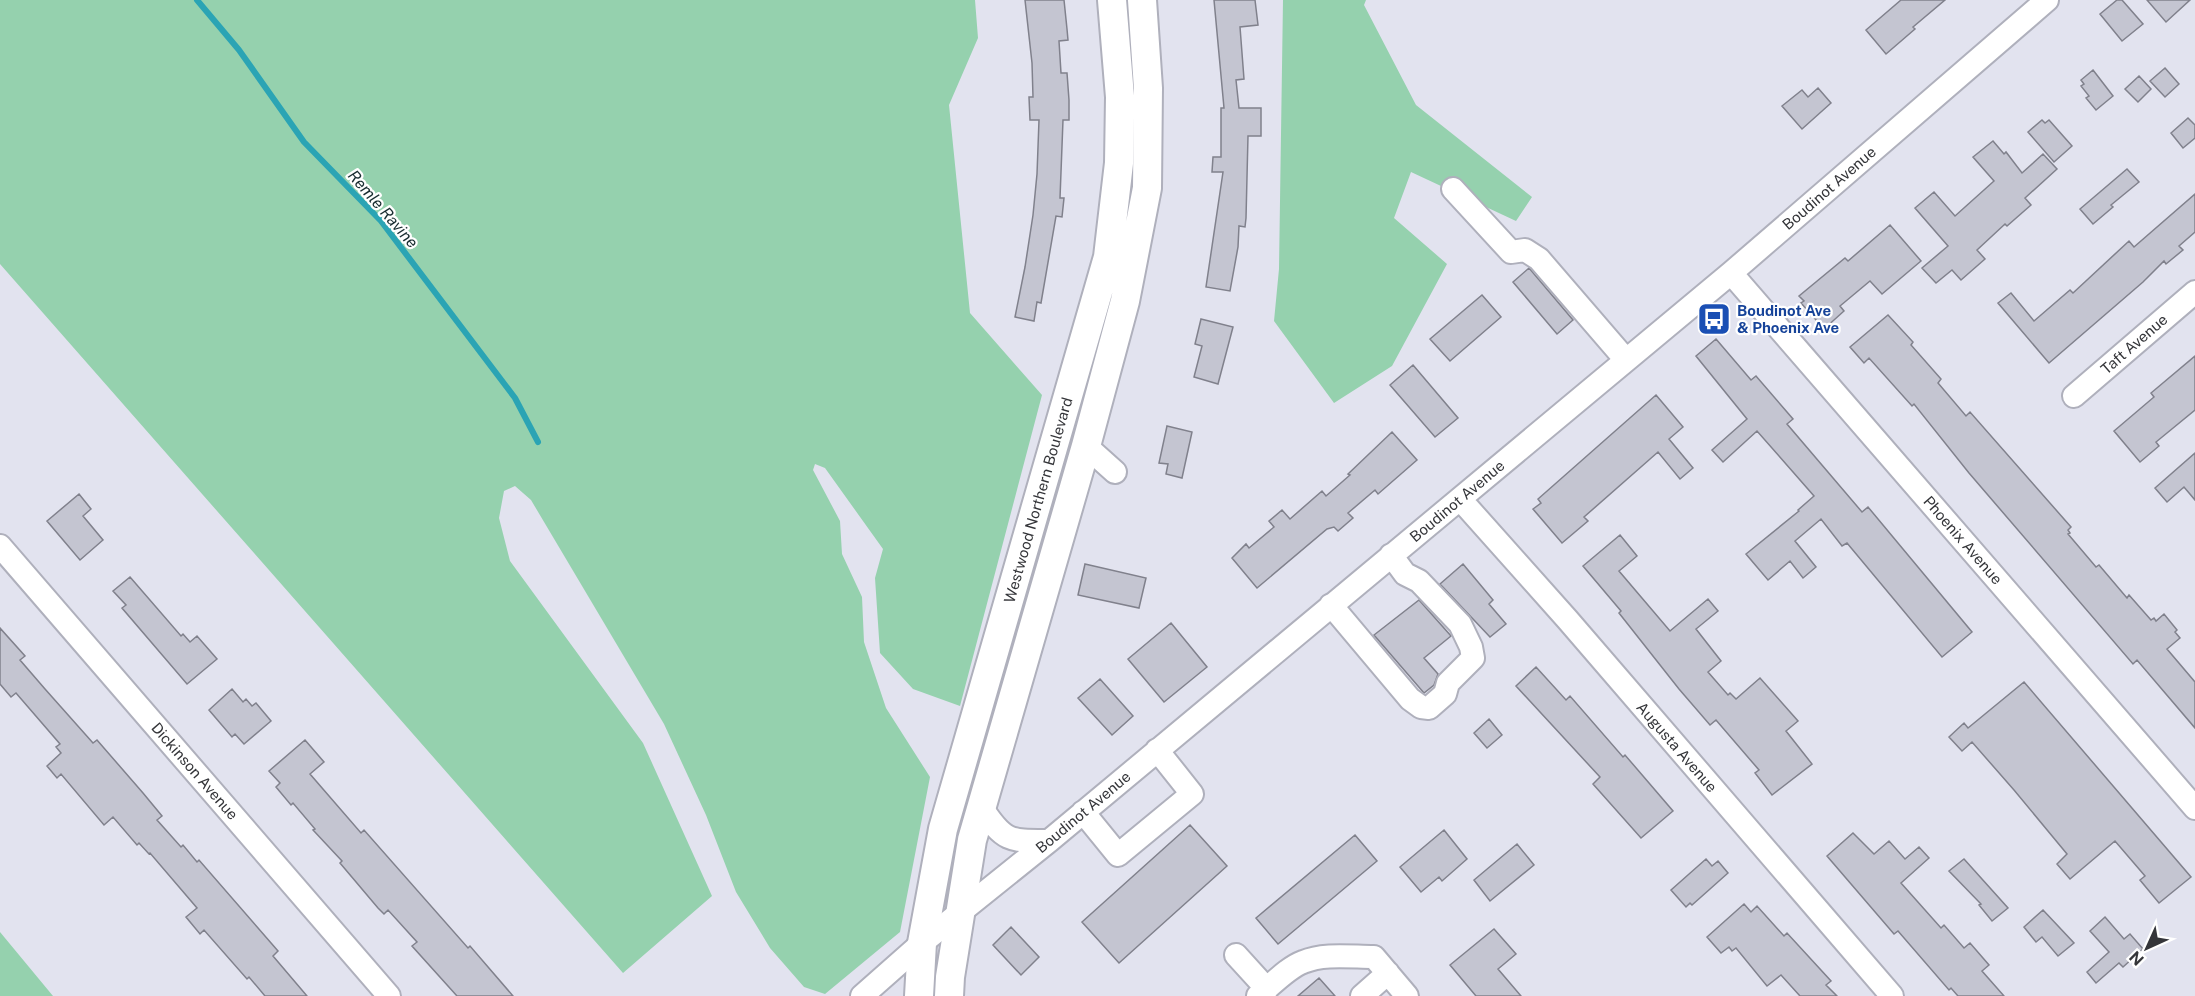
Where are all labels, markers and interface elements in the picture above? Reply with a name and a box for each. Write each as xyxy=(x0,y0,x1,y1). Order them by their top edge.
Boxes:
street label: Boudinot Avenue xyxy=(1779,143,1879,233)
water label: Remle Ravine xyxy=(344,166,422,252)
bus stop icon: Boudinot Ave & Phoenix Ave xyxy=(1696,301,1732,337)
place label: Boudinot Ave & Phoenix Ave xyxy=(1737,302,1839,336)
street label: Taft Avenue xyxy=(2097,311,2171,377)
street label: Westwood Northern Boulevard xyxy=(1000,395,1076,605)
street label: Boudinot Avenue xyxy=(1406,457,1508,545)
street label: Phoenix Avenue xyxy=(1920,492,2006,588)
street label: Augusta Avenue xyxy=(1633,699,1721,795)
street label: Dickinson Avenue xyxy=(148,719,242,823)
street label: Boudinot Avenue xyxy=(1032,768,1134,856)
north arrow xyxy=(2117,918,2177,978)
text: N xyxy=(2126,947,2148,969)

